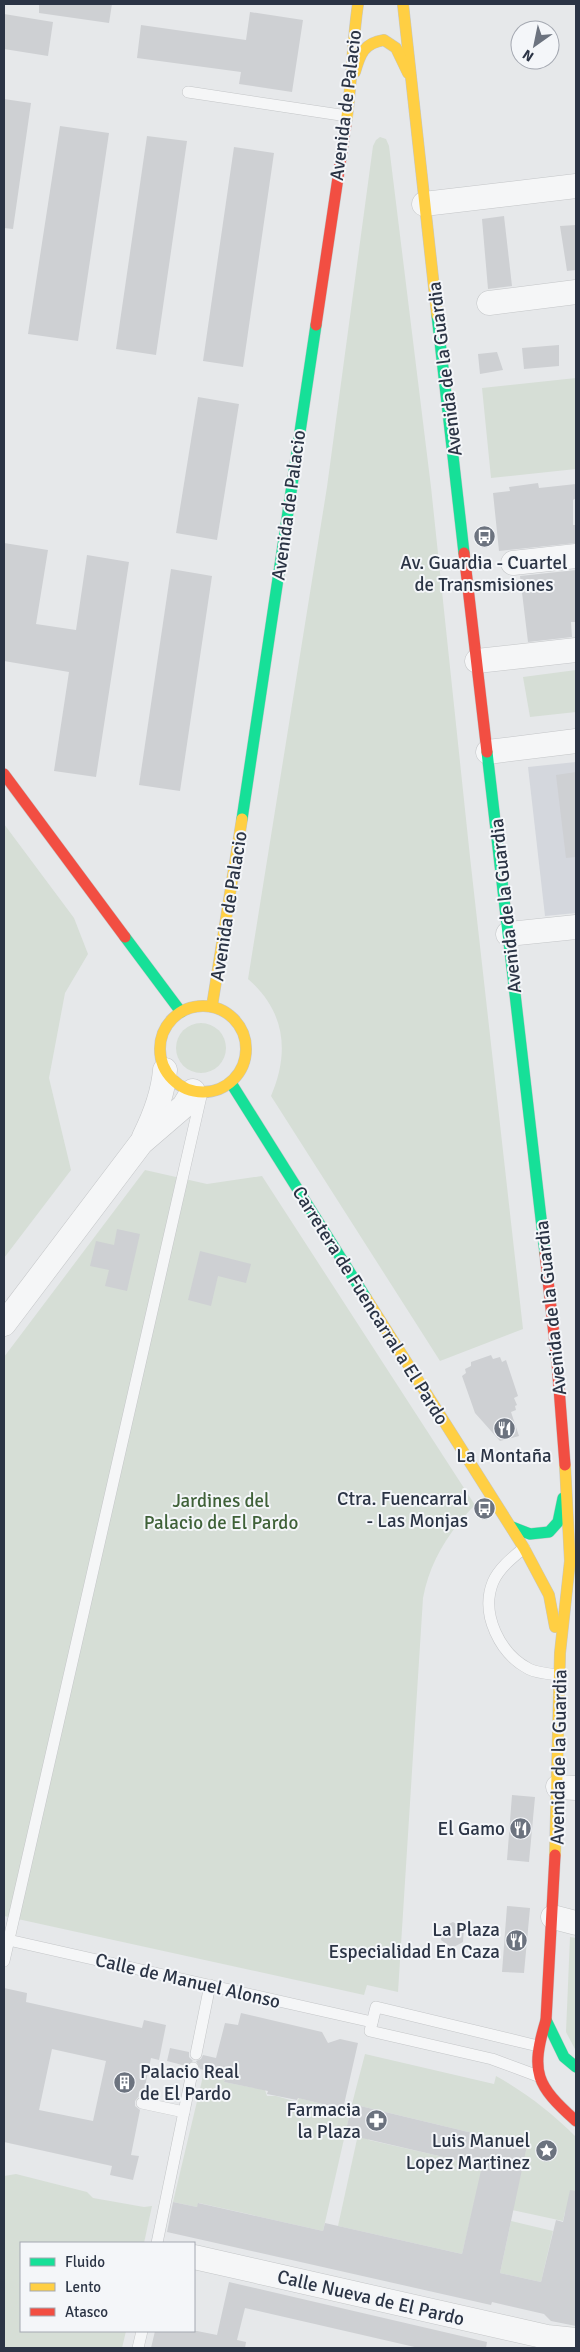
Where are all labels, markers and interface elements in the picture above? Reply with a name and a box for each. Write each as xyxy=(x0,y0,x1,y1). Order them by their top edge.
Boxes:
north arrow xyxy=(510,20,560,70)
street label: Avenida de Palacio xyxy=(325,28,367,182)
text: N xyxy=(519,46,537,65)
street label: Avenida de la Guardia xyxy=(422,280,468,458)
street label: Avenida de Palacio xyxy=(267,428,311,582)
bus stop icon: Av. Guardia - Cuartel de Transmisiones xyxy=(472,524,496,548)
place label: Av. Guardia - Cuartel de Transmisiones xyxy=(400,551,568,597)
street label: Avenida de la Guardia xyxy=(485,817,527,994)
street label: Avenida de Palacio xyxy=(205,829,253,983)
street label: Carretera de Fuencarral a El Pardo xyxy=(287,1182,454,1429)
street label: Avenida de la Guardia xyxy=(530,1219,572,1396)
restaurant icon: La Montaña xyxy=(492,1417,516,1441)
place label: La Montaña xyxy=(456,1444,552,1468)
place label: Ctra. Fuencarral - Las Monjas xyxy=(337,1487,468,1533)
park label: Jardines del Palacio de El Pardo xyxy=(144,1489,298,1535)
bus stop icon: Ctra. Fuencarral - Las Monjas xyxy=(472,1497,496,1521)
street label: Avenida de la Guardia xyxy=(545,1669,573,1845)
restaurant icon: El Gamo xyxy=(509,1816,533,1840)
place label: El Gamo xyxy=(438,1817,505,1841)
place label: La Plaza Especialidad En Caza xyxy=(329,1918,500,1964)
restaurant icon: La Plaza Especialidad En Caza xyxy=(504,1928,528,1952)
street label: Calle de Manuel Alonso xyxy=(93,1948,283,2014)
place label: Palacio Real de El Pardo xyxy=(140,2060,239,2106)
building icon: Palacio Real de El Pardo xyxy=(112,2070,136,2094)
place label: Farmacia la Plaza xyxy=(286,2098,361,2144)
pharmacy icon: Farmacia la Plaza xyxy=(365,2108,389,2132)
place label: Luis Manuel Lopez Martinez xyxy=(406,2129,530,2175)
place icon: Luis Manuel Lopez Martinez xyxy=(534,2139,558,2163)
legend xyxy=(20,2242,195,2332)
text: Fluido xyxy=(65,2253,105,2271)
street label: Calle Nueva de El Pardo xyxy=(275,2265,467,2331)
text: Lento xyxy=(65,2278,101,2296)
text: Atasco xyxy=(65,2303,108,2321)

